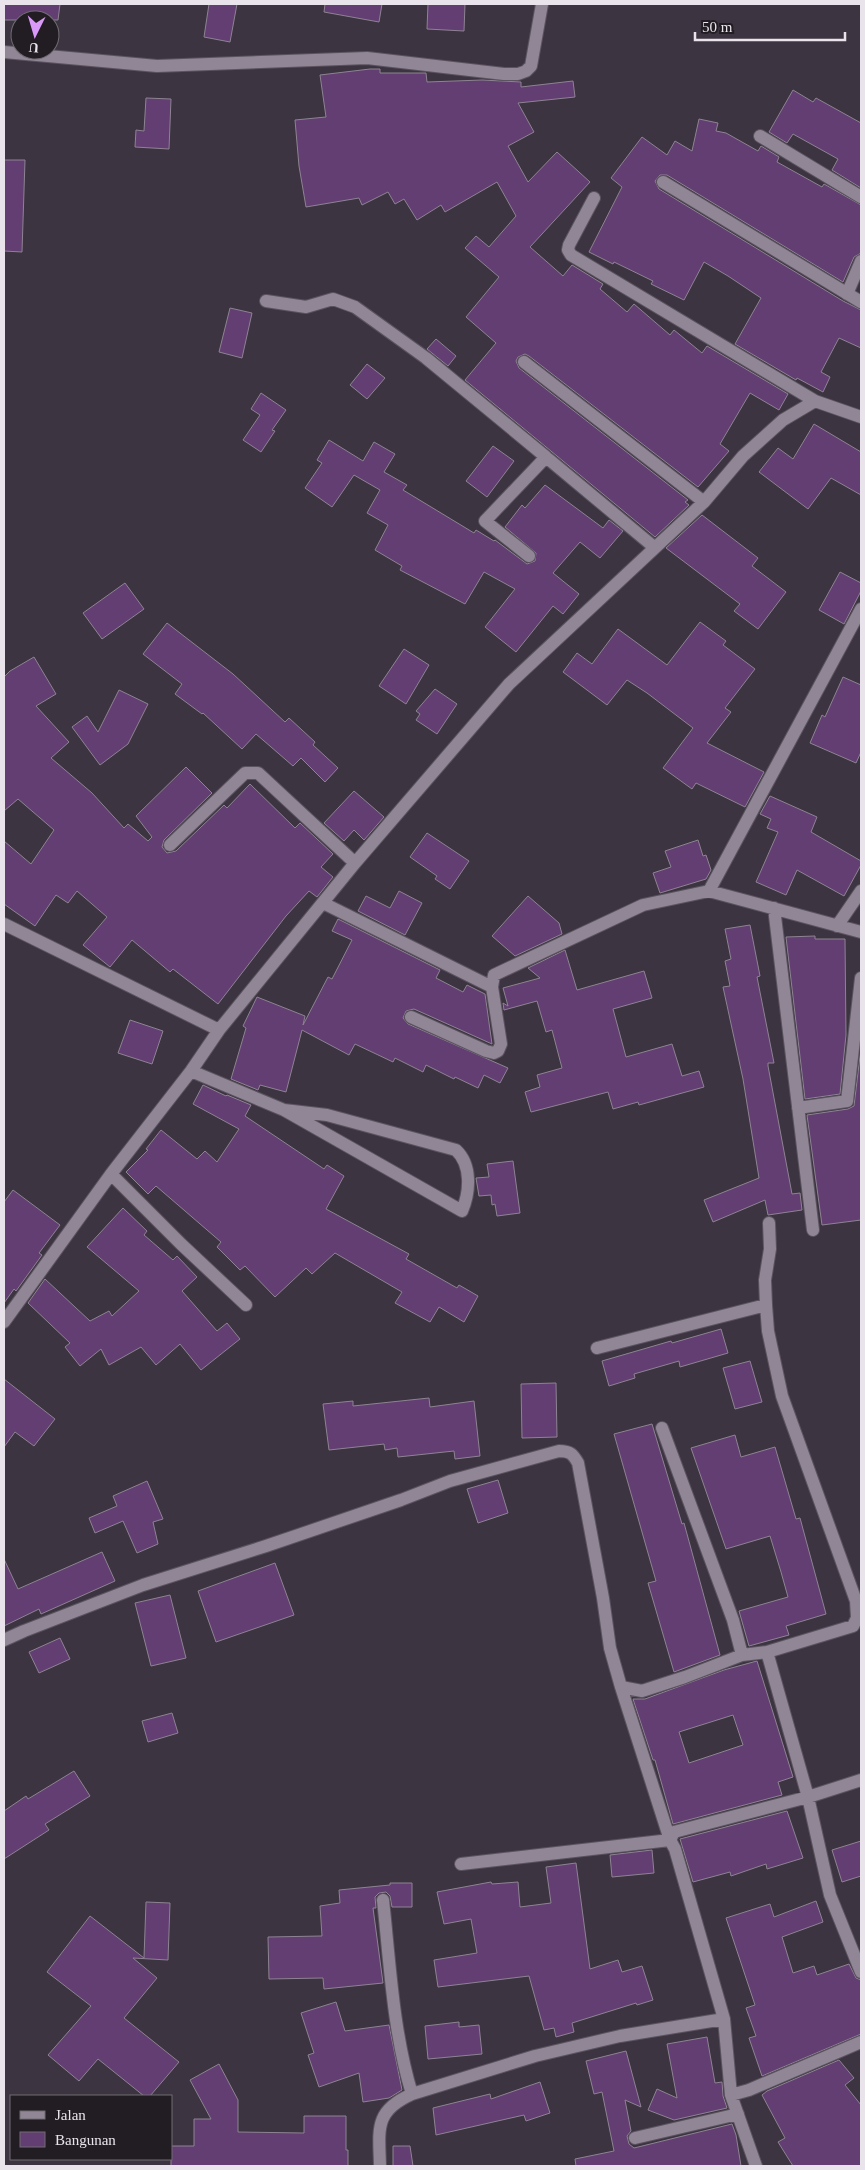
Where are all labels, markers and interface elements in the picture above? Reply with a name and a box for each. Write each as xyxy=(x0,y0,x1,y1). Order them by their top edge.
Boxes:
north arrow xyxy=(10,10,60,60)
scale bar xyxy=(695,10,845,42)
text: 50 m xyxy=(702,19,733,35)
text: U xyxy=(28,40,40,55)
legend xyxy=(10,2095,172,2160)
text: Jalan xyxy=(55,2107,86,2123)
text: Bangunan xyxy=(55,2132,116,2148)

